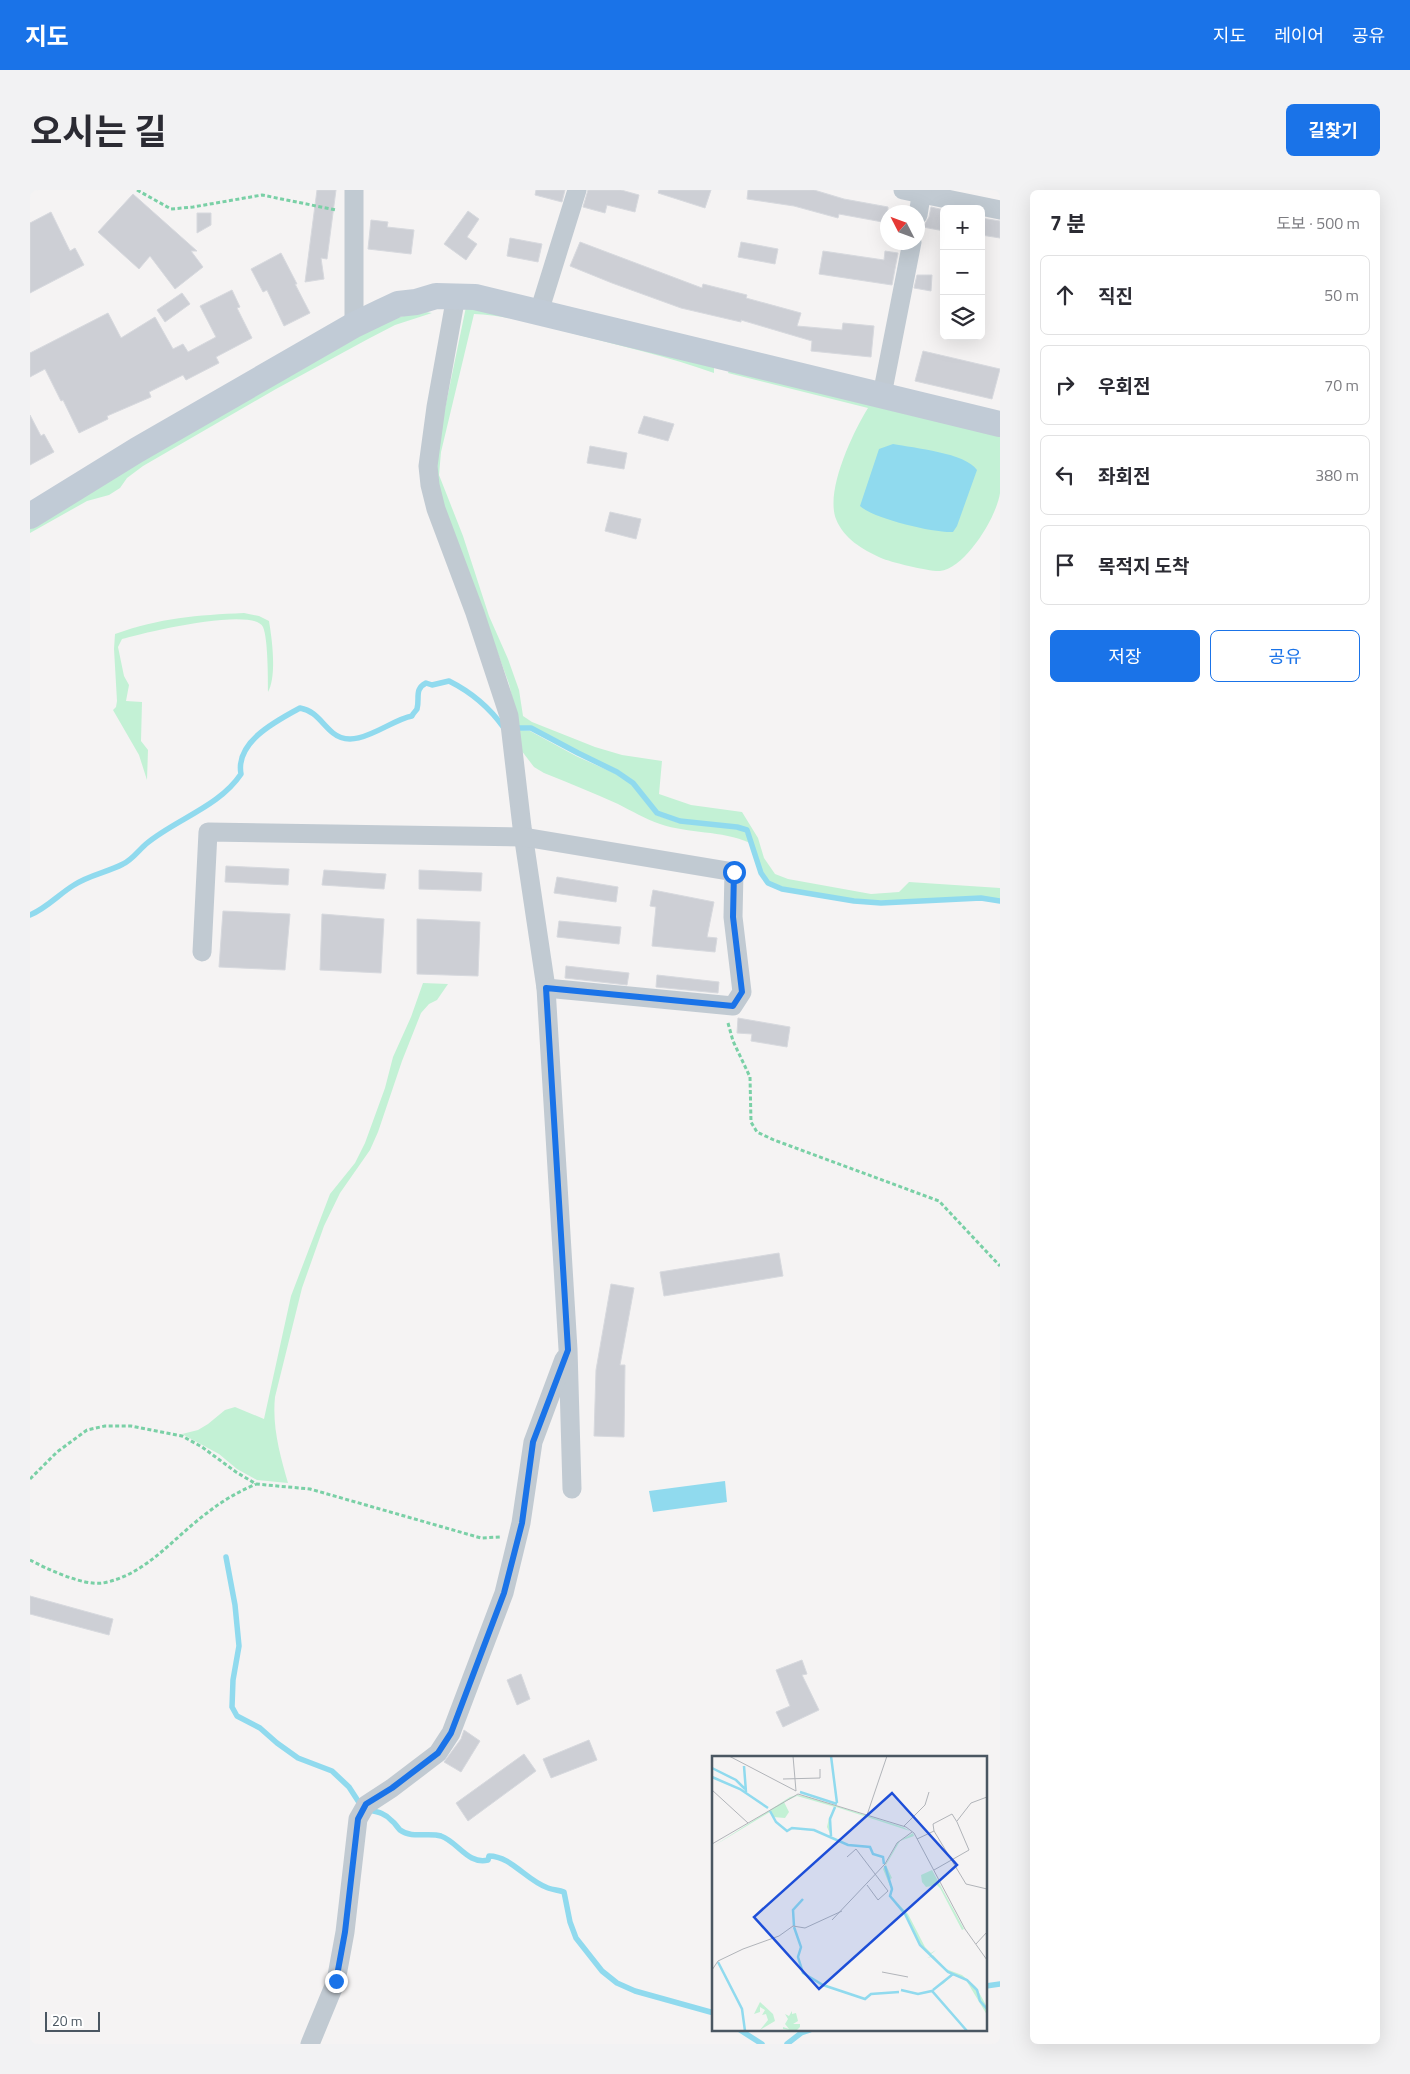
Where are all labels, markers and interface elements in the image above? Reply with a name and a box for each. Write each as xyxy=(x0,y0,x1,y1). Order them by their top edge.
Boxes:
text: 지도 xyxy=(25,18,69,54)
text: 지도 xyxy=(1213,22,1246,49)
text: 레이어 xyxy=(1274,22,1324,49)
text: 공유 xyxy=(1352,22,1385,49)
text: 오시는 길 xyxy=(30,104,167,158)
button: 길찾기 xyxy=(1286,104,1380,156)
north arrow xyxy=(880,205,925,250)
map controls xyxy=(940,205,985,340)
button: + xyxy=(940,205,985,250)
text: 7 분 xyxy=(1050,207,1086,239)
text: 도보 · 500 m xyxy=(1276,211,1360,235)
button: − xyxy=(940,250,985,295)
icon: ahead xyxy=(1051,281,1079,309)
text: 직진 xyxy=(1098,281,1133,310)
text: 50 m xyxy=(1324,283,1359,307)
button: layers xyxy=(940,295,985,340)
icon: right xyxy=(1051,371,1079,399)
text: 우회전 xyxy=(1098,371,1150,400)
text: 70 m xyxy=(1324,373,1359,397)
icon: left xyxy=(1051,461,1079,489)
text: 좌회전 xyxy=(1098,461,1150,490)
text: 380 m xyxy=(1315,463,1359,487)
icon: arrive xyxy=(1051,551,1079,579)
text: 목적지 도착 xyxy=(1098,551,1190,580)
button: 저장 xyxy=(1050,630,1200,682)
button: 공유 xyxy=(1210,630,1360,682)
route start xyxy=(723,861,746,884)
inset map xyxy=(712,1756,988,2032)
route end xyxy=(325,1970,348,1993)
scale bar xyxy=(45,2009,100,2032)
text: 20 m xyxy=(52,2010,82,2031)

